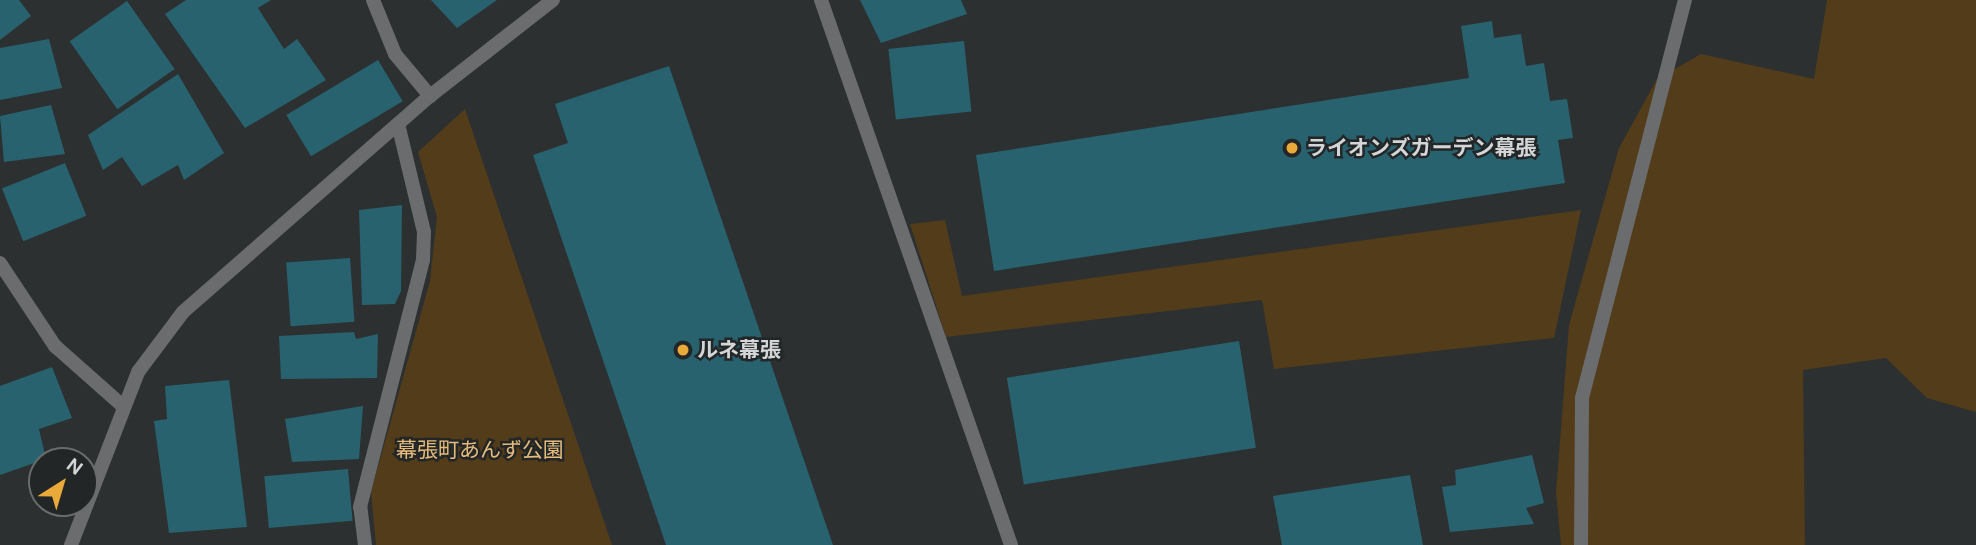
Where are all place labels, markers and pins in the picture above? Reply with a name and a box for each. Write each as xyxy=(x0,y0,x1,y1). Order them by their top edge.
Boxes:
place label: ライオンズガーデン幕張 xyxy=(1306,135,1537,161)
marker: ライオンズガーデン幕張 xyxy=(1284,140,1300,156)
place label: ルネ幕張 xyxy=(697,337,781,363)
marker: ルネ幕張 xyxy=(675,342,691,358)

